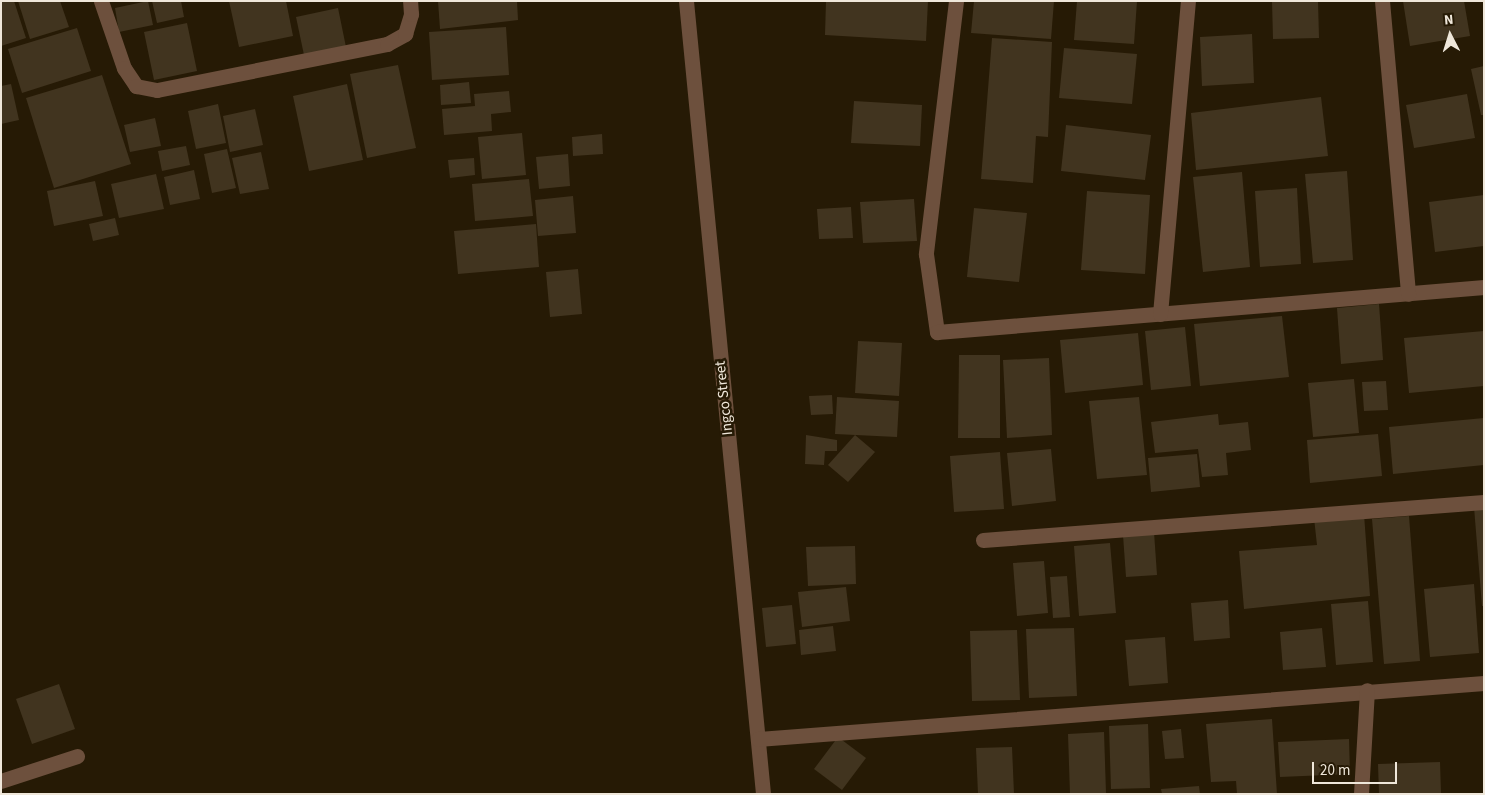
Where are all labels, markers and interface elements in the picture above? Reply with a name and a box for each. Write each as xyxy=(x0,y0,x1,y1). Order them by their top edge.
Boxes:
north arrow xyxy=(1425,10,1475,60)
text: N xyxy=(1443,10,1454,30)
street label: Ingco Street xyxy=(711,360,737,436)
scale bar xyxy=(1315,752,1400,784)
text: 20 m xyxy=(1320,760,1350,781)

